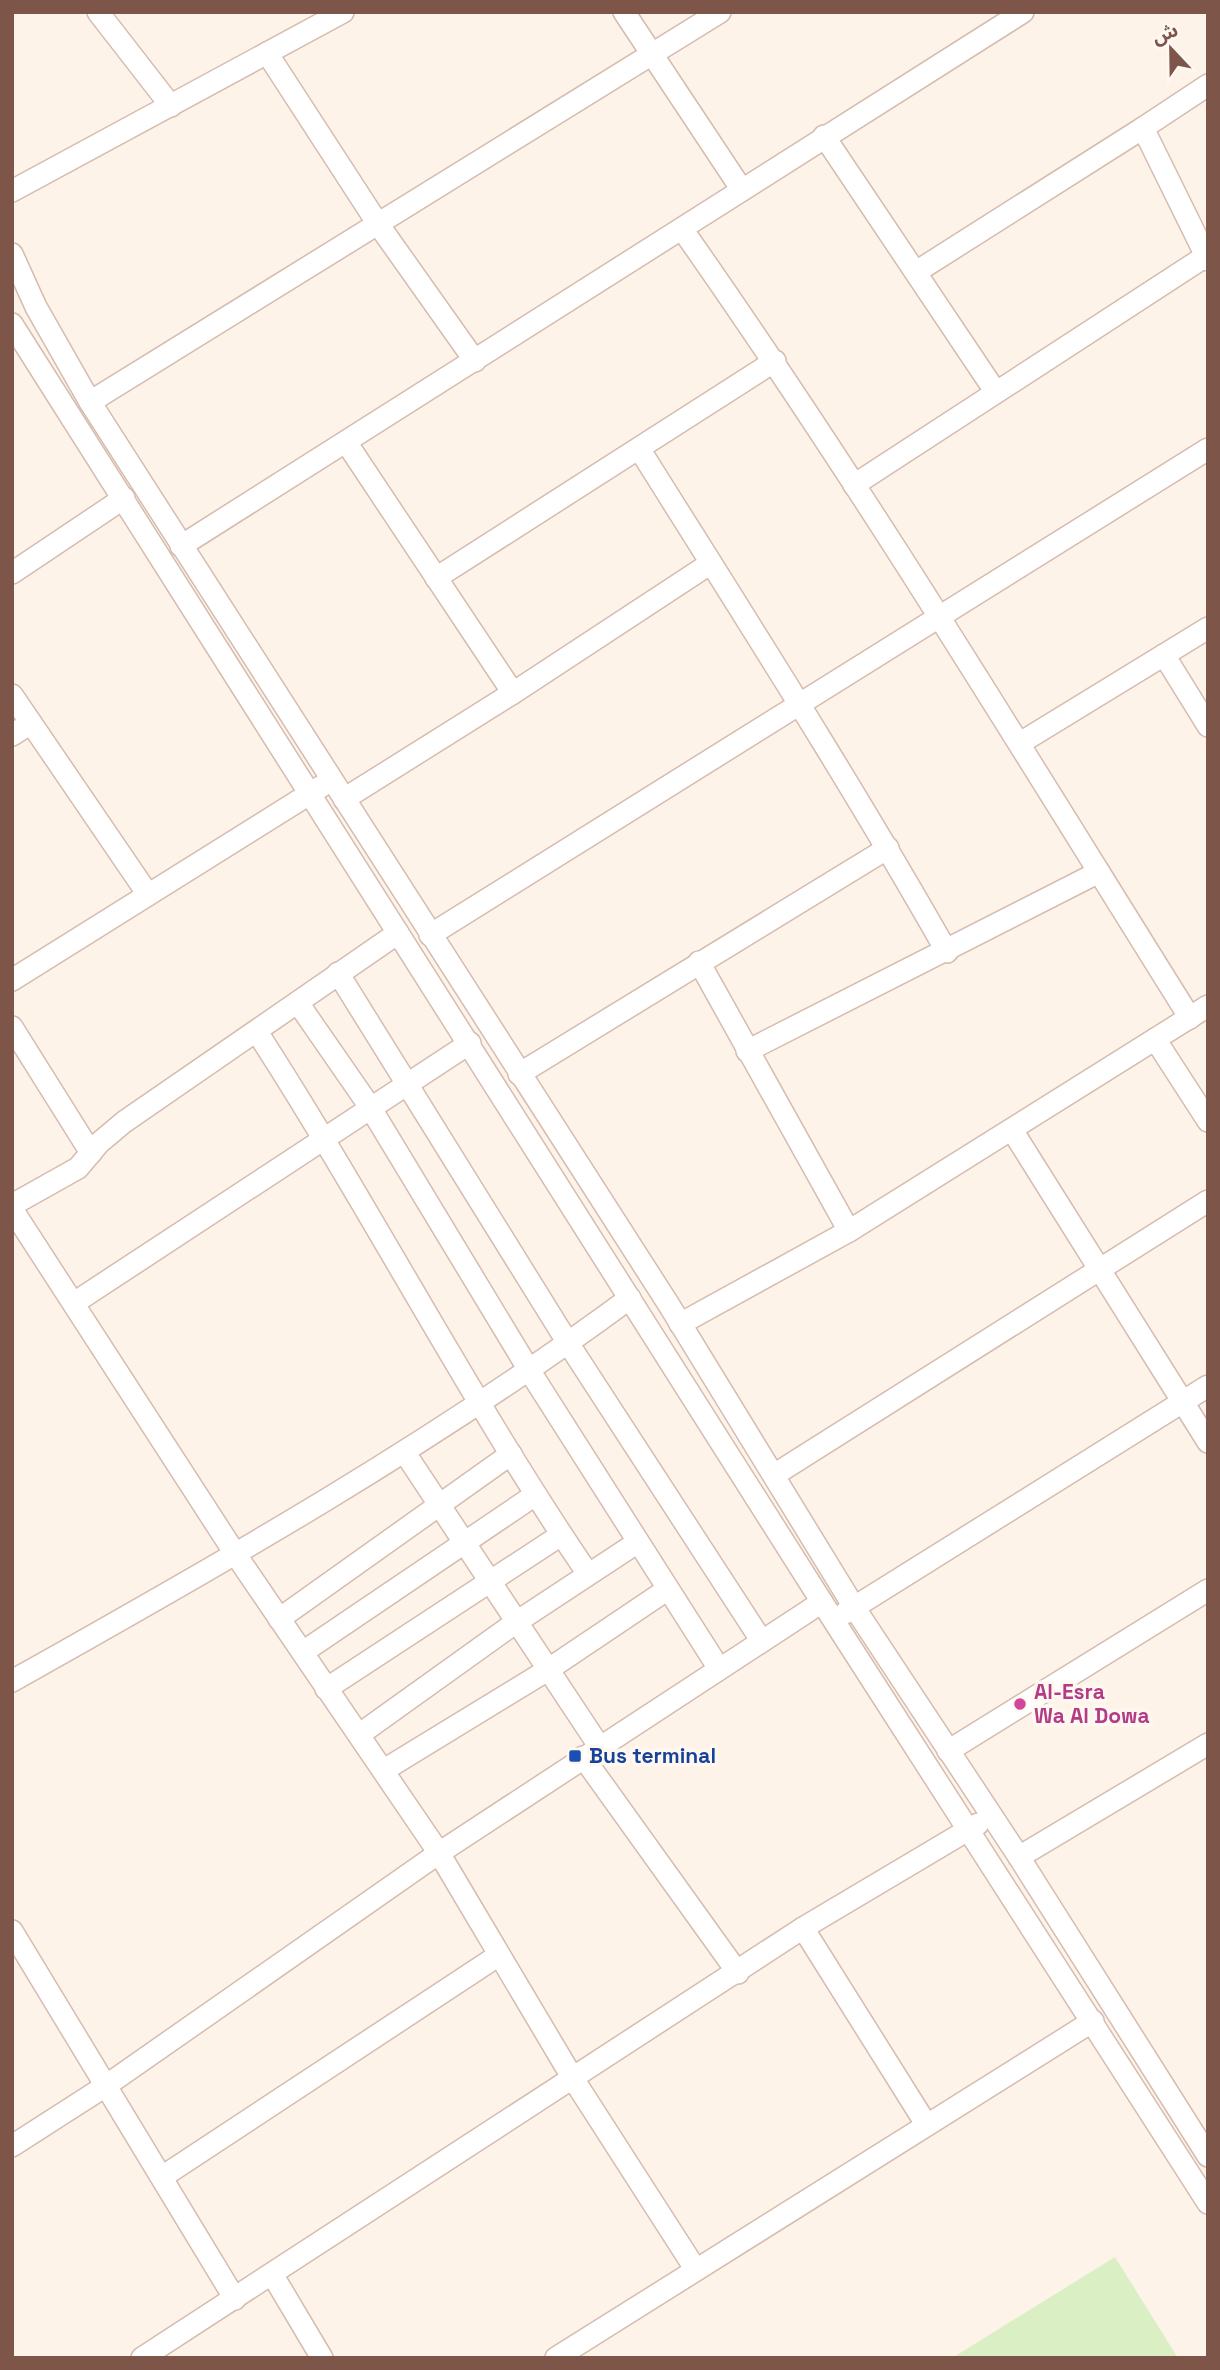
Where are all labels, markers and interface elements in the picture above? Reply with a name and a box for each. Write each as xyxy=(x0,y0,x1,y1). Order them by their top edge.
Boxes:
north arrow xyxy=(1136,14,1206,84)
text: ش xyxy=(1148,17,1182,50)
place label: Al-Esra Wa Al Dowa xyxy=(1034,1678,1150,1729)
marker: Al-Esra Wa Al Dowa xyxy=(1012,1696,1028,1712)
place label: Bus terminal xyxy=(589,1742,716,1769)
marker: Bus terminal xyxy=(567,1748,583,1764)

